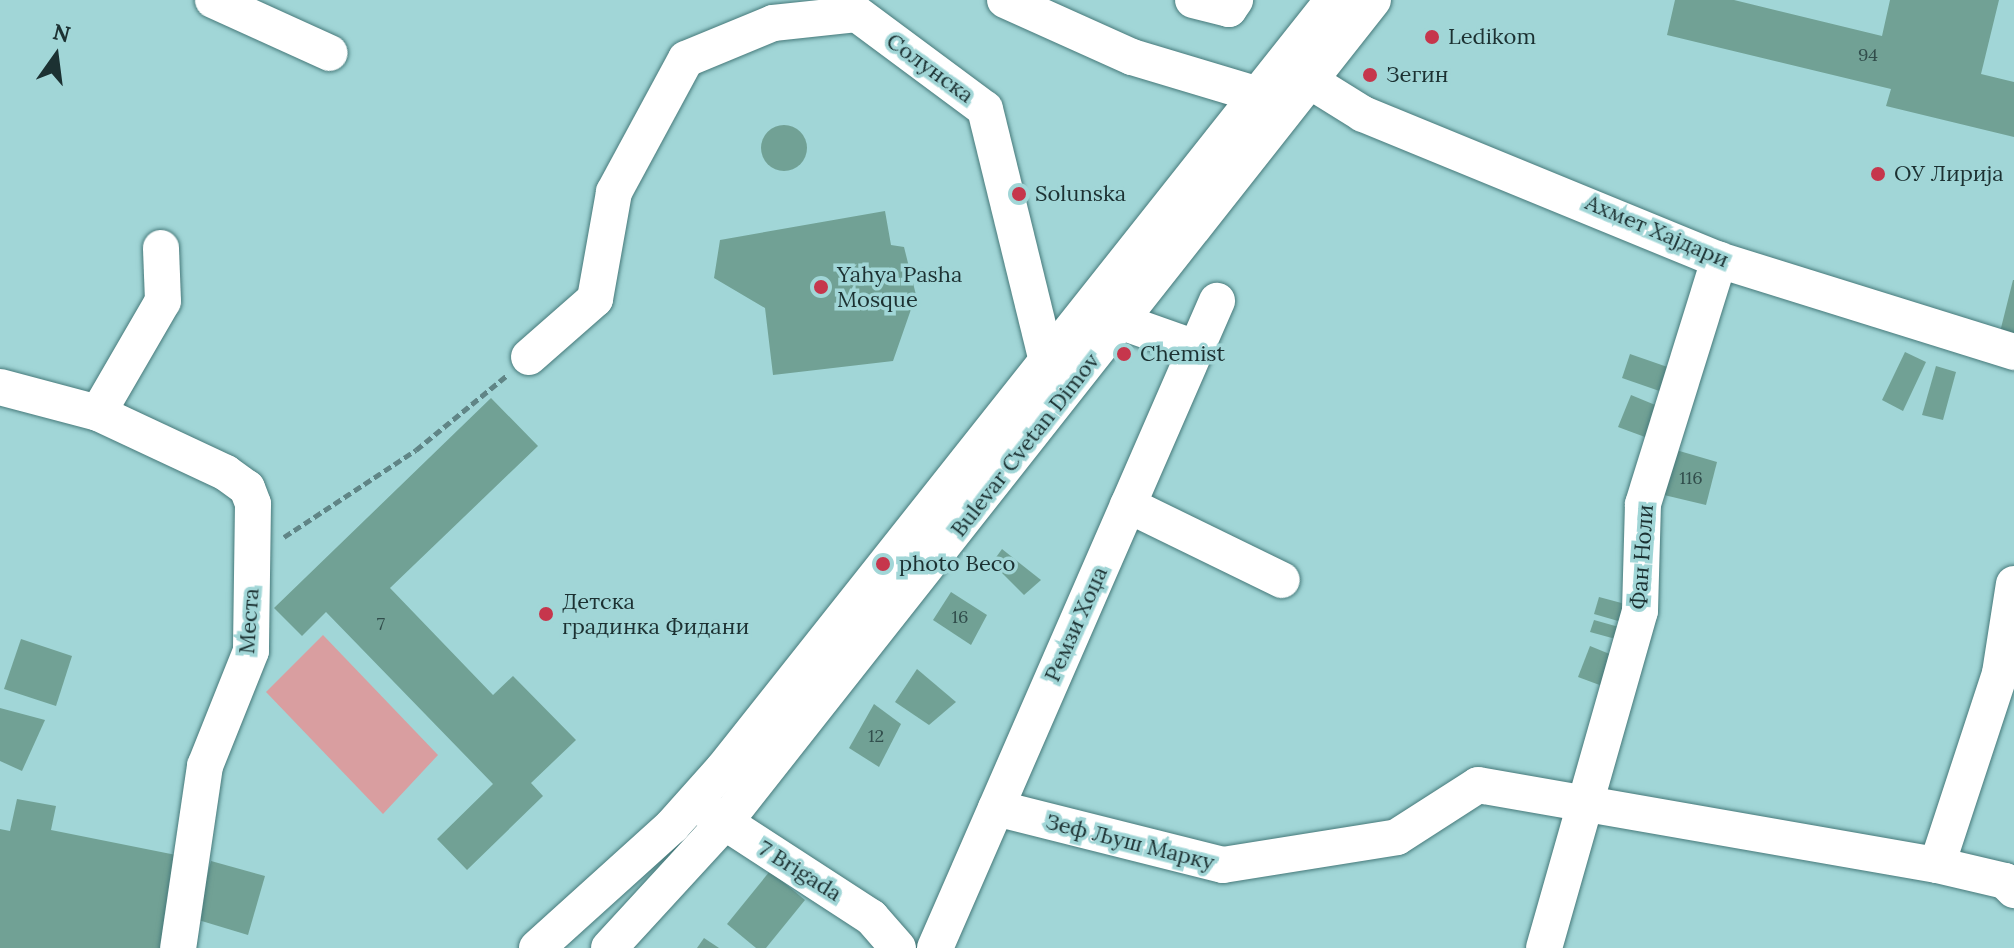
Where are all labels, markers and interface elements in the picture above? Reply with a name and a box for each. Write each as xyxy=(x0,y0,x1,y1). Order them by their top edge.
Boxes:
north arrow xyxy=(16,16,96,96)
text: N xyxy=(50,17,73,48)
place label: Ledikom xyxy=(1448,24,1536,50)
street label: Солунска xyxy=(881,28,979,108)
marker: Ledikom xyxy=(1423,28,1441,46)
house number: 94 xyxy=(1858,44,1878,66)
place label: Зегин xyxy=(1386,62,1449,88)
marker: Зегин xyxy=(1361,66,1379,84)
place label: ОУ Лирија xyxy=(1894,161,2004,187)
marker: ОУ Лирија xyxy=(1869,165,1887,183)
place label: Solunska xyxy=(1035,181,1126,207)
marker: Solunska xyxy=(1010,185,1028,203)
street label: Ахмет Хајдари xyxy=(1581,189,1733,273)
place label: Yahya Pasha Mosque xyxy=(837,261,962,312)
marker: Yahya Pasha Mosque xyxy=(812,278,830,296)
place label: Chemist xyxy=(1140,341,1225,367)
marker: Chemist xyxy=(1115,345,1133,363)
street label: Bulevar Cvetan Dimov xyxy=(945,348,1105,542)
house number: 116 xyxy=(1679,467,1703,489)
street label: Фан Ноли xyxy=(1625,504,1659,610)
place label: photo Beco xyxy=(899,551,1015,577)
marker: photo Beco xyxy=(874,555,892,573)
street label: Ремзи Хоџа xyxy=(1039,562,1113,686)
street label: Места xyxy=(234,587,264,655)
place label: Детска градинка Фидани xyxy=(562,588,749,640)
marker: Детска градинка Фидани xyxy=(537,605,555,623)
house number: 16 xyxy=(952,606,968,628)
house number: 7 xyxy=(377,613,385,635)
house number: 12 xyxy=(868,725,884,747)
street label: Зеф Љуш Марку xyxy=(1043,808,1217,876)
street label: 7 Brigada xyxy=(753,835,847,907)

